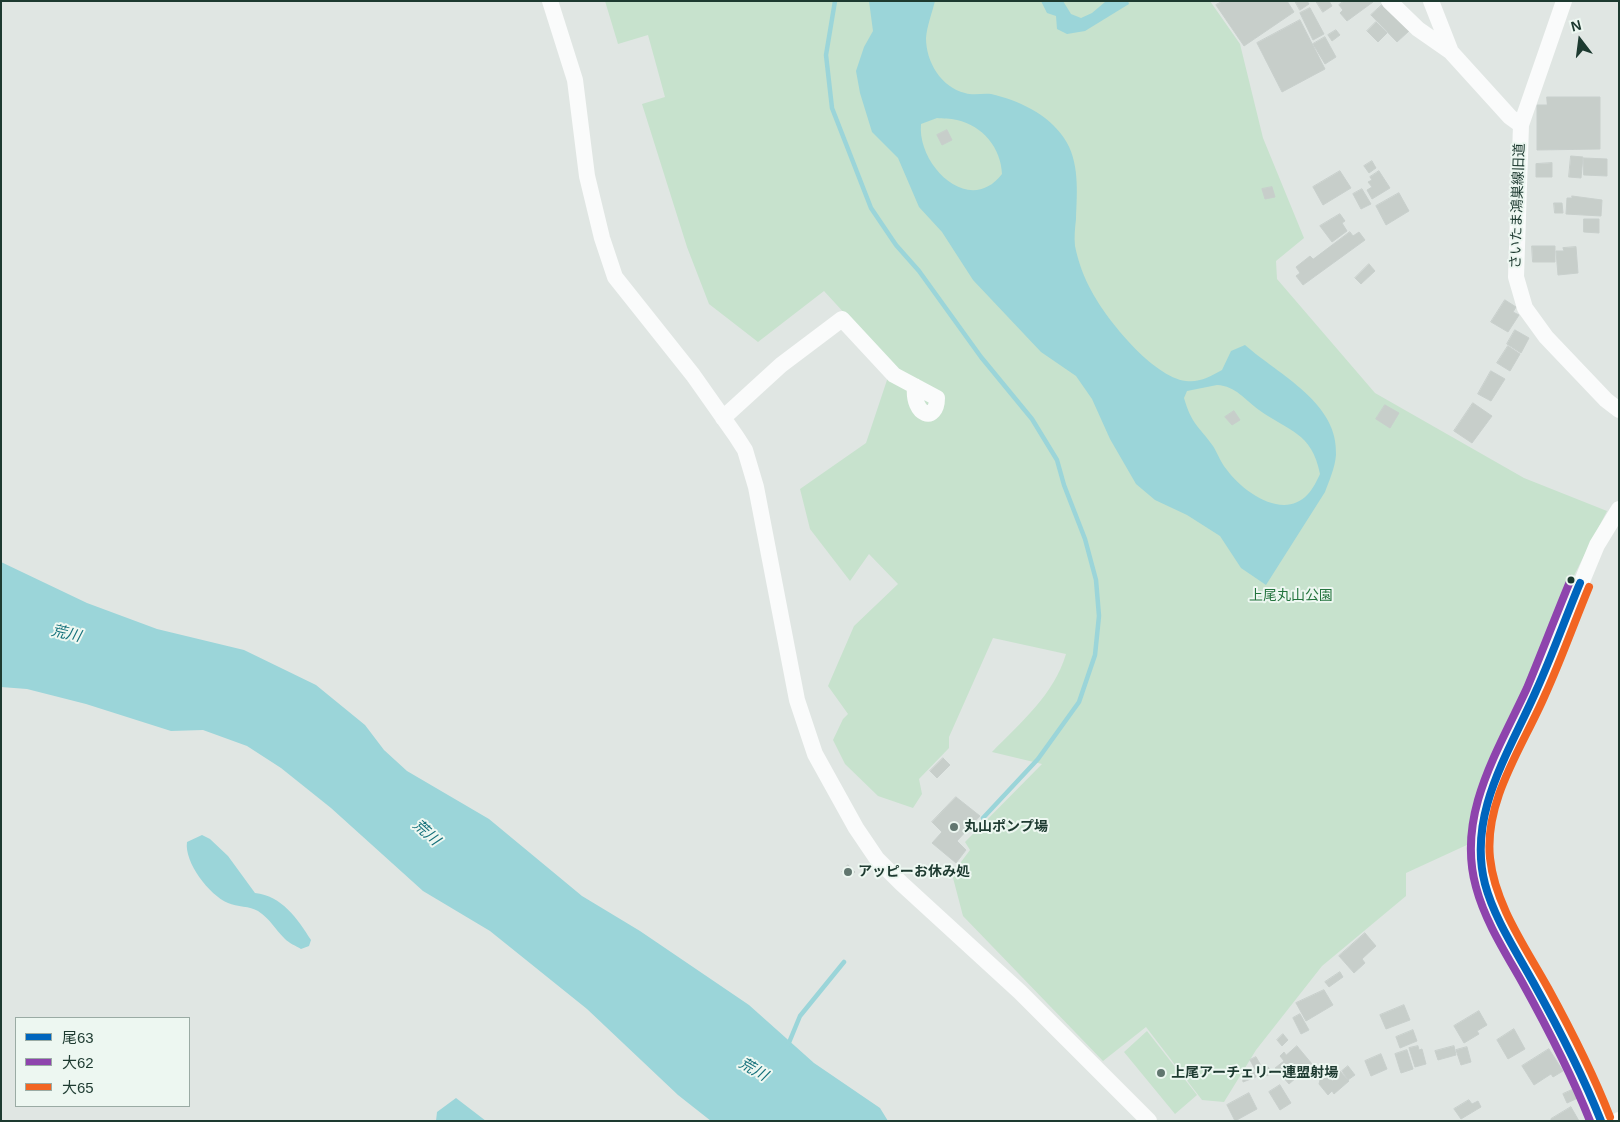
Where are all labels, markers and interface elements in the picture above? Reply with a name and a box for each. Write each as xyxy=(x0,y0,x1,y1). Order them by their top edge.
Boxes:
north arrow xyxy=(1555,15,1605,65)
text: N xyxy=(1569,16,1583,35)
street label: さいたま鴻巣線旧道 xyxy=(1507,143,1529,269)
unlabelled marker xyxy=(1566,575,1576,585)
park label: 上尾丸山公園 xyxy=(1249,588,1333,604)
water label: 荒川 xyxy=(49,622,83,646)
water label: 荒川 xyxy=(409,816,443,850)
place label: 丸山ポンプ場 xyxy=(964,819,1048,835)
marker: 丸山ポンプ場 xyxy=(948,821,960,833)
place label: アッピーお休み処 xyxy=(858,864,970,880)
marker: アッピーお休み処 xyxy=(842,866,854,878)
legend xyxy=(15,1017,190,1107)
text: 尾63 xyxy=(62,1029,94,1046)
text: 大62 xyxy=(62,1054,94,1071)
water label: 荒川 xyxy=(736,1055,770,1085)
place label: 上尾アーチェリー連盟射場 xyxy=(1171,1065,1338,1081)
marker: 上尾アーチェリー連盟射場 xyxy=(1155,1067,1167,1079)
text: 大65 xyxy=(62,1079,94,1096)

